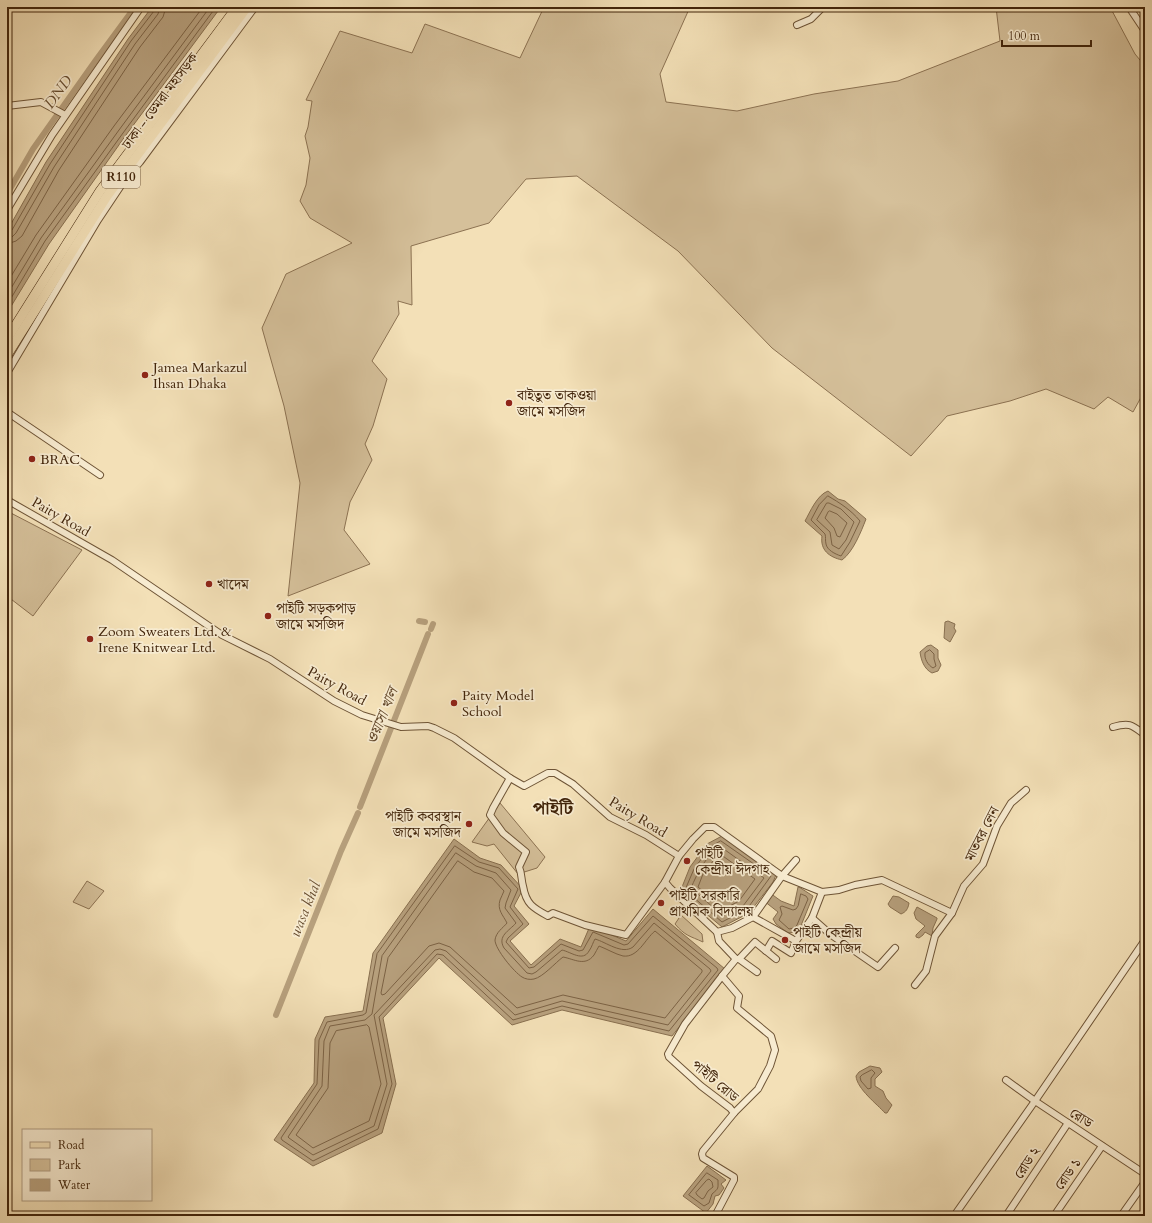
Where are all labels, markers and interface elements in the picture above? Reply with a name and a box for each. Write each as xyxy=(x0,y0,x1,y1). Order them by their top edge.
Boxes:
scale bar xyxy=(1002,22,1091,48)
text: 100 m xyxy=(1008,28,1041,44)
street label: ঢাকা - ডেমরা মহাসড়ক xyxy=(117,48,203,154)
water label: DND xyxy=(39,71,77,113)
road number: R110 xyxy=(102,166,140,188)
place label: Jamea Markazul Ihsan Dhaka xyxy=(151,358,248,393)
marker: Jamea Markazul Ihsan Dhaka xyxy=(140,370,150,380)
place label: বাইতুত তাকওয়া জামে মসজিদ xyxy=(516,386,596,421)
marker: বাইতুত তাকওয়া জামে মসজিদ xyxy=(504,398,514,408)
place label: BRAC xyxy=(40,450,80,469)
marker: BRAC xyxy=(27,454,37,464)
street label: Paity Road xyxy=(28,493,94,542)
place label: খাদেম xyxy=(217,575,250,594)
marker: খাদেম xyxy=(204,579,214,589)
place label: পাইটি সড়কপাড় জামে মসজিদ xyxy=(275,599,357,634)
marker: পাইটি সড়কপাড় জামে মসজিদ xyxy=(263,611,273,621)
place label: Zoom Sweaters Ltd. & Irene Knitwear Ltd. xyxy=(98,622,232,657)
marker: Zoom Sweaters Ltd. & Irene Knitwear Ltd. xyxy=(85,634,95,644)
street label: Paity Road xyxy=(304,662,370,710)
water label: ওয়াসা খাল xyxy=(362,682,403,747)
place label: Paity Model School xyxy=(462,686,534,721)
marker: Paity Model School xyxy=(449,698,459,708)
street label: Paity Road xyxy=(605,792,671,842)
district label: পাইটি xyxy=(533,796,574,821)
street label: মাতবর লেন xyxy=(960,803,1004,865)
place label: পাইটি কবরস্থান জামে মসজিদ xyxy=(385,807,462,842)
marker: পাইটি কবরস্থান জামে মসজিদ xyxy=(464,819,474,829)
place label: পাইটি কেন্দ্রীয় ঈদগাহ xyxy=(695,844,770,879)
marker: পাইটি কেন্দ্রীয় ঈদগাহ xyxy=(682,856,692,866)
water label: wasa khal xyxy=(285,877,326,940)
place label: পাইটি সরকারি প্রাথমিক বিদ্যালয় xyxy=(669,886,754,921)
marker: পাইটি সরকারি প্রাথমিক বিদ্যালয় xyxy=(656,898,666,908)
place label: পাইটি কেন্দ্রীয় জামে মসজিদ xyxy=(792,923,863,958)
marker: পাইটি কেন্দ্রীয় জামে মসজিদ xyxy=(780,935,790,945)
street label: পাইটি রোড xyxy=(687,1056,744,1107)
street label: রোড xyxy=(1066,1103,1097,1133)
legend xyxy=(22,1129,152,1201)
text: Road xyxy=(58,1137,85,1153)
street label: রোড ২ xyxy=(1010,1142,1045,1183)
street label: রোড ১ xyxy=(1050,1154,1086,1194)
text: Park xyxy=(58,1157,82,1173)
text: Water xyxy=(57,1177,91,1193)

